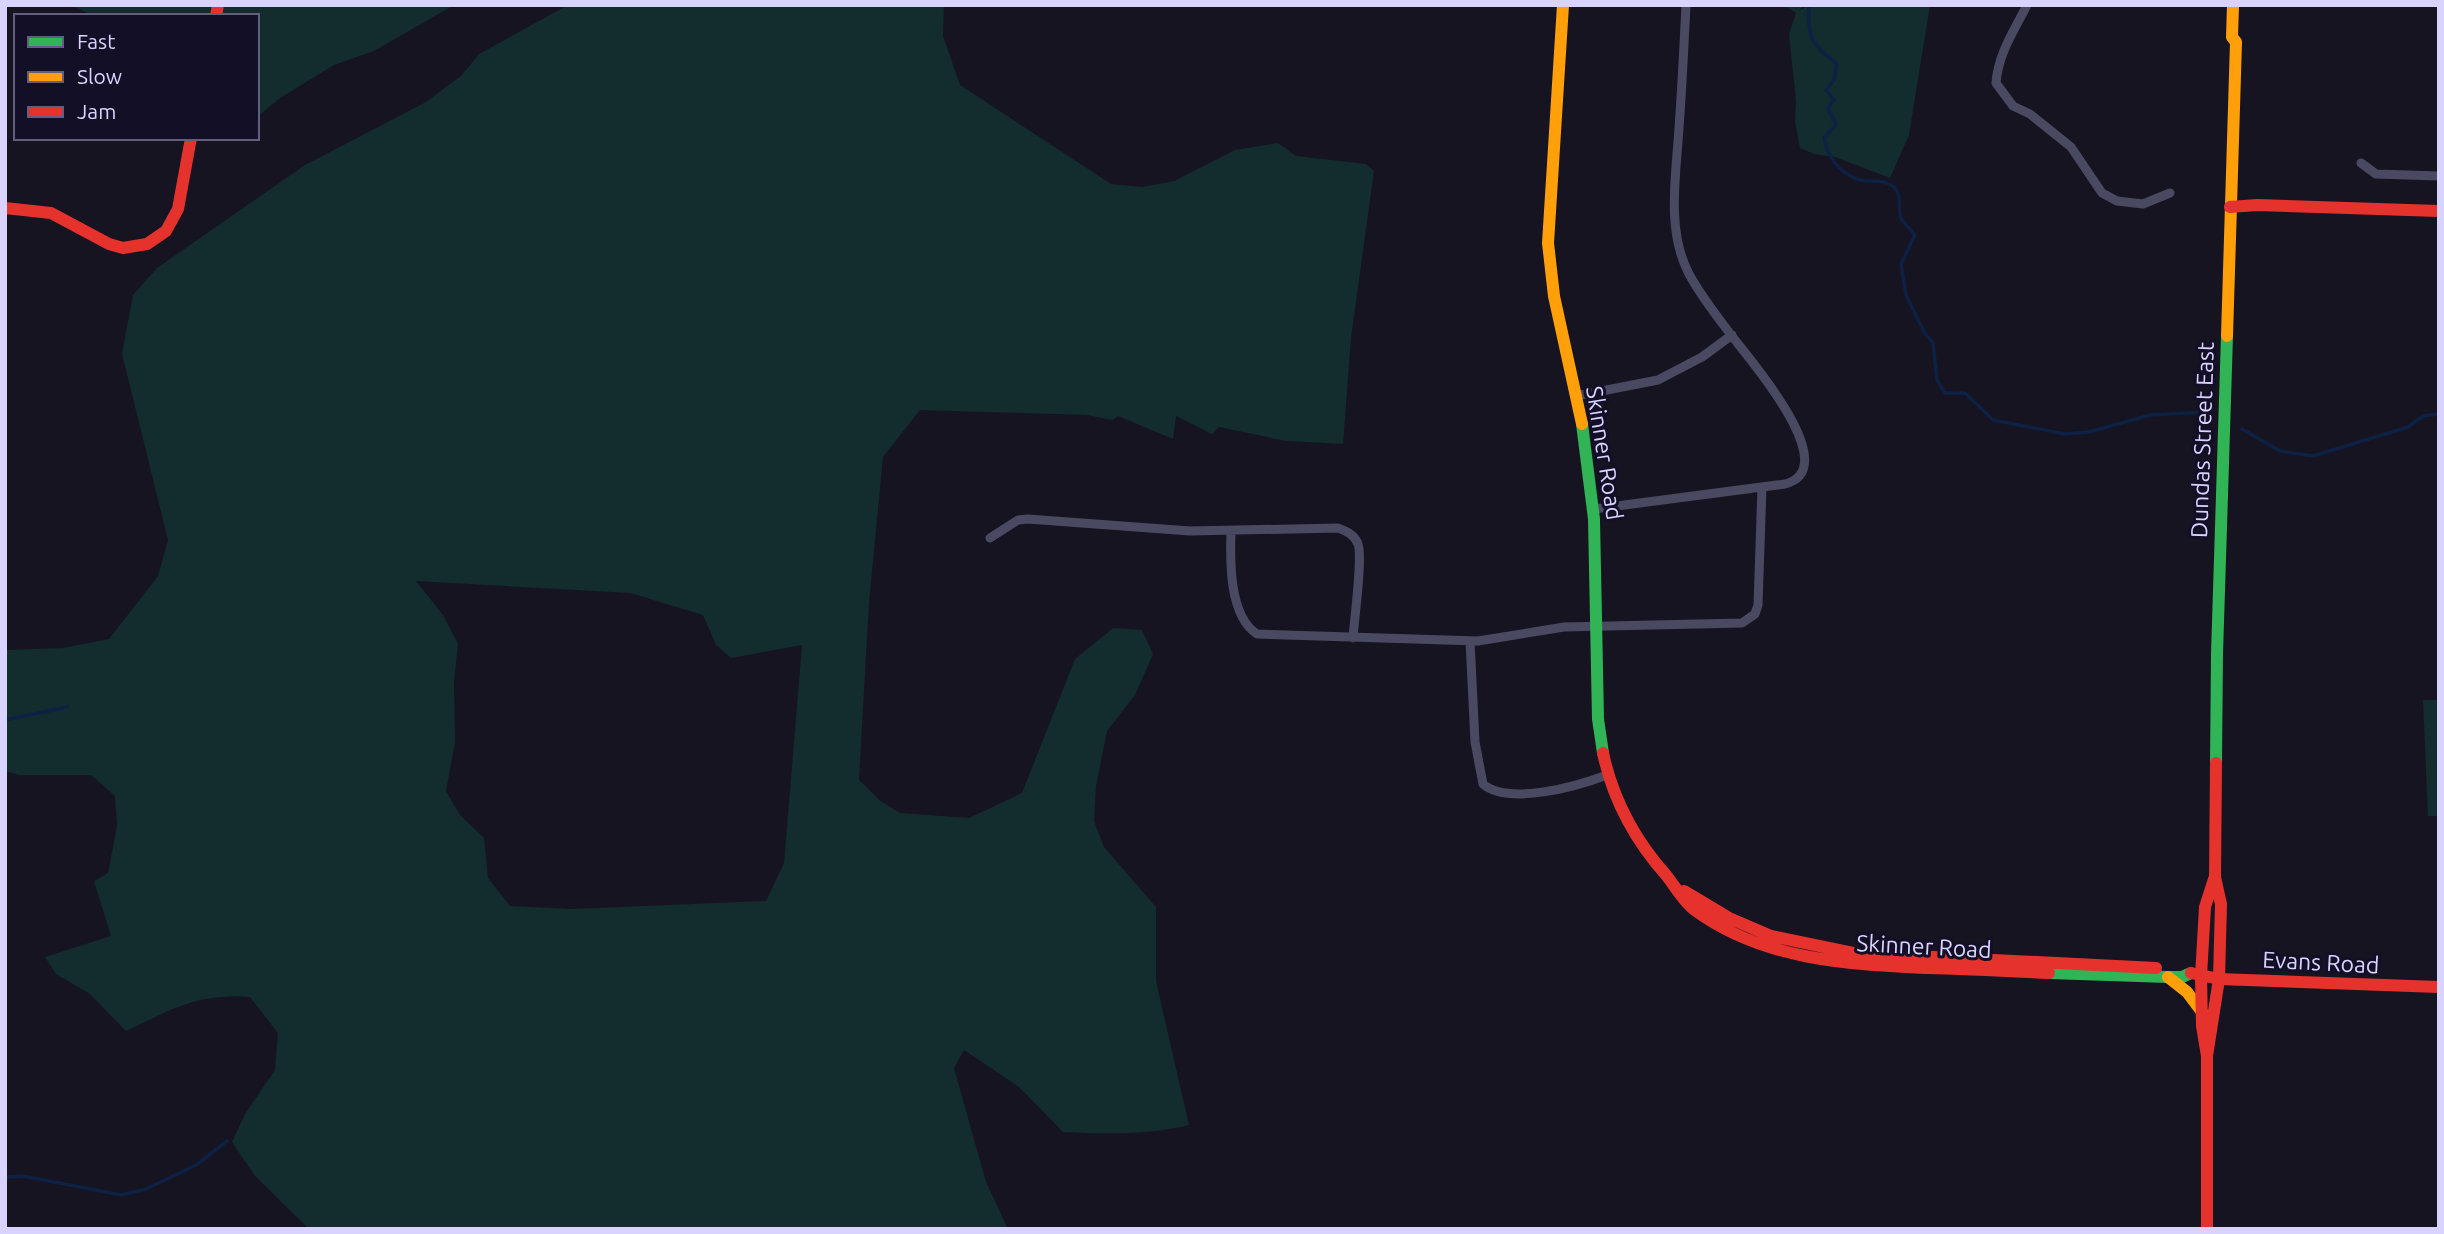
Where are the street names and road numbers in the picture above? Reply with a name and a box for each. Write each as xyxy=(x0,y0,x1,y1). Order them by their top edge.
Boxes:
street label: Dundas Street East xyxy=(2186,341,2218,539)
street label: Skinner Road xyxy=(1582,384,1628,522)
street label: Skinner Road xyxy=(1856,930,1992,962)
street label: Evans Road xyxy=(2262,946,2380,978)

